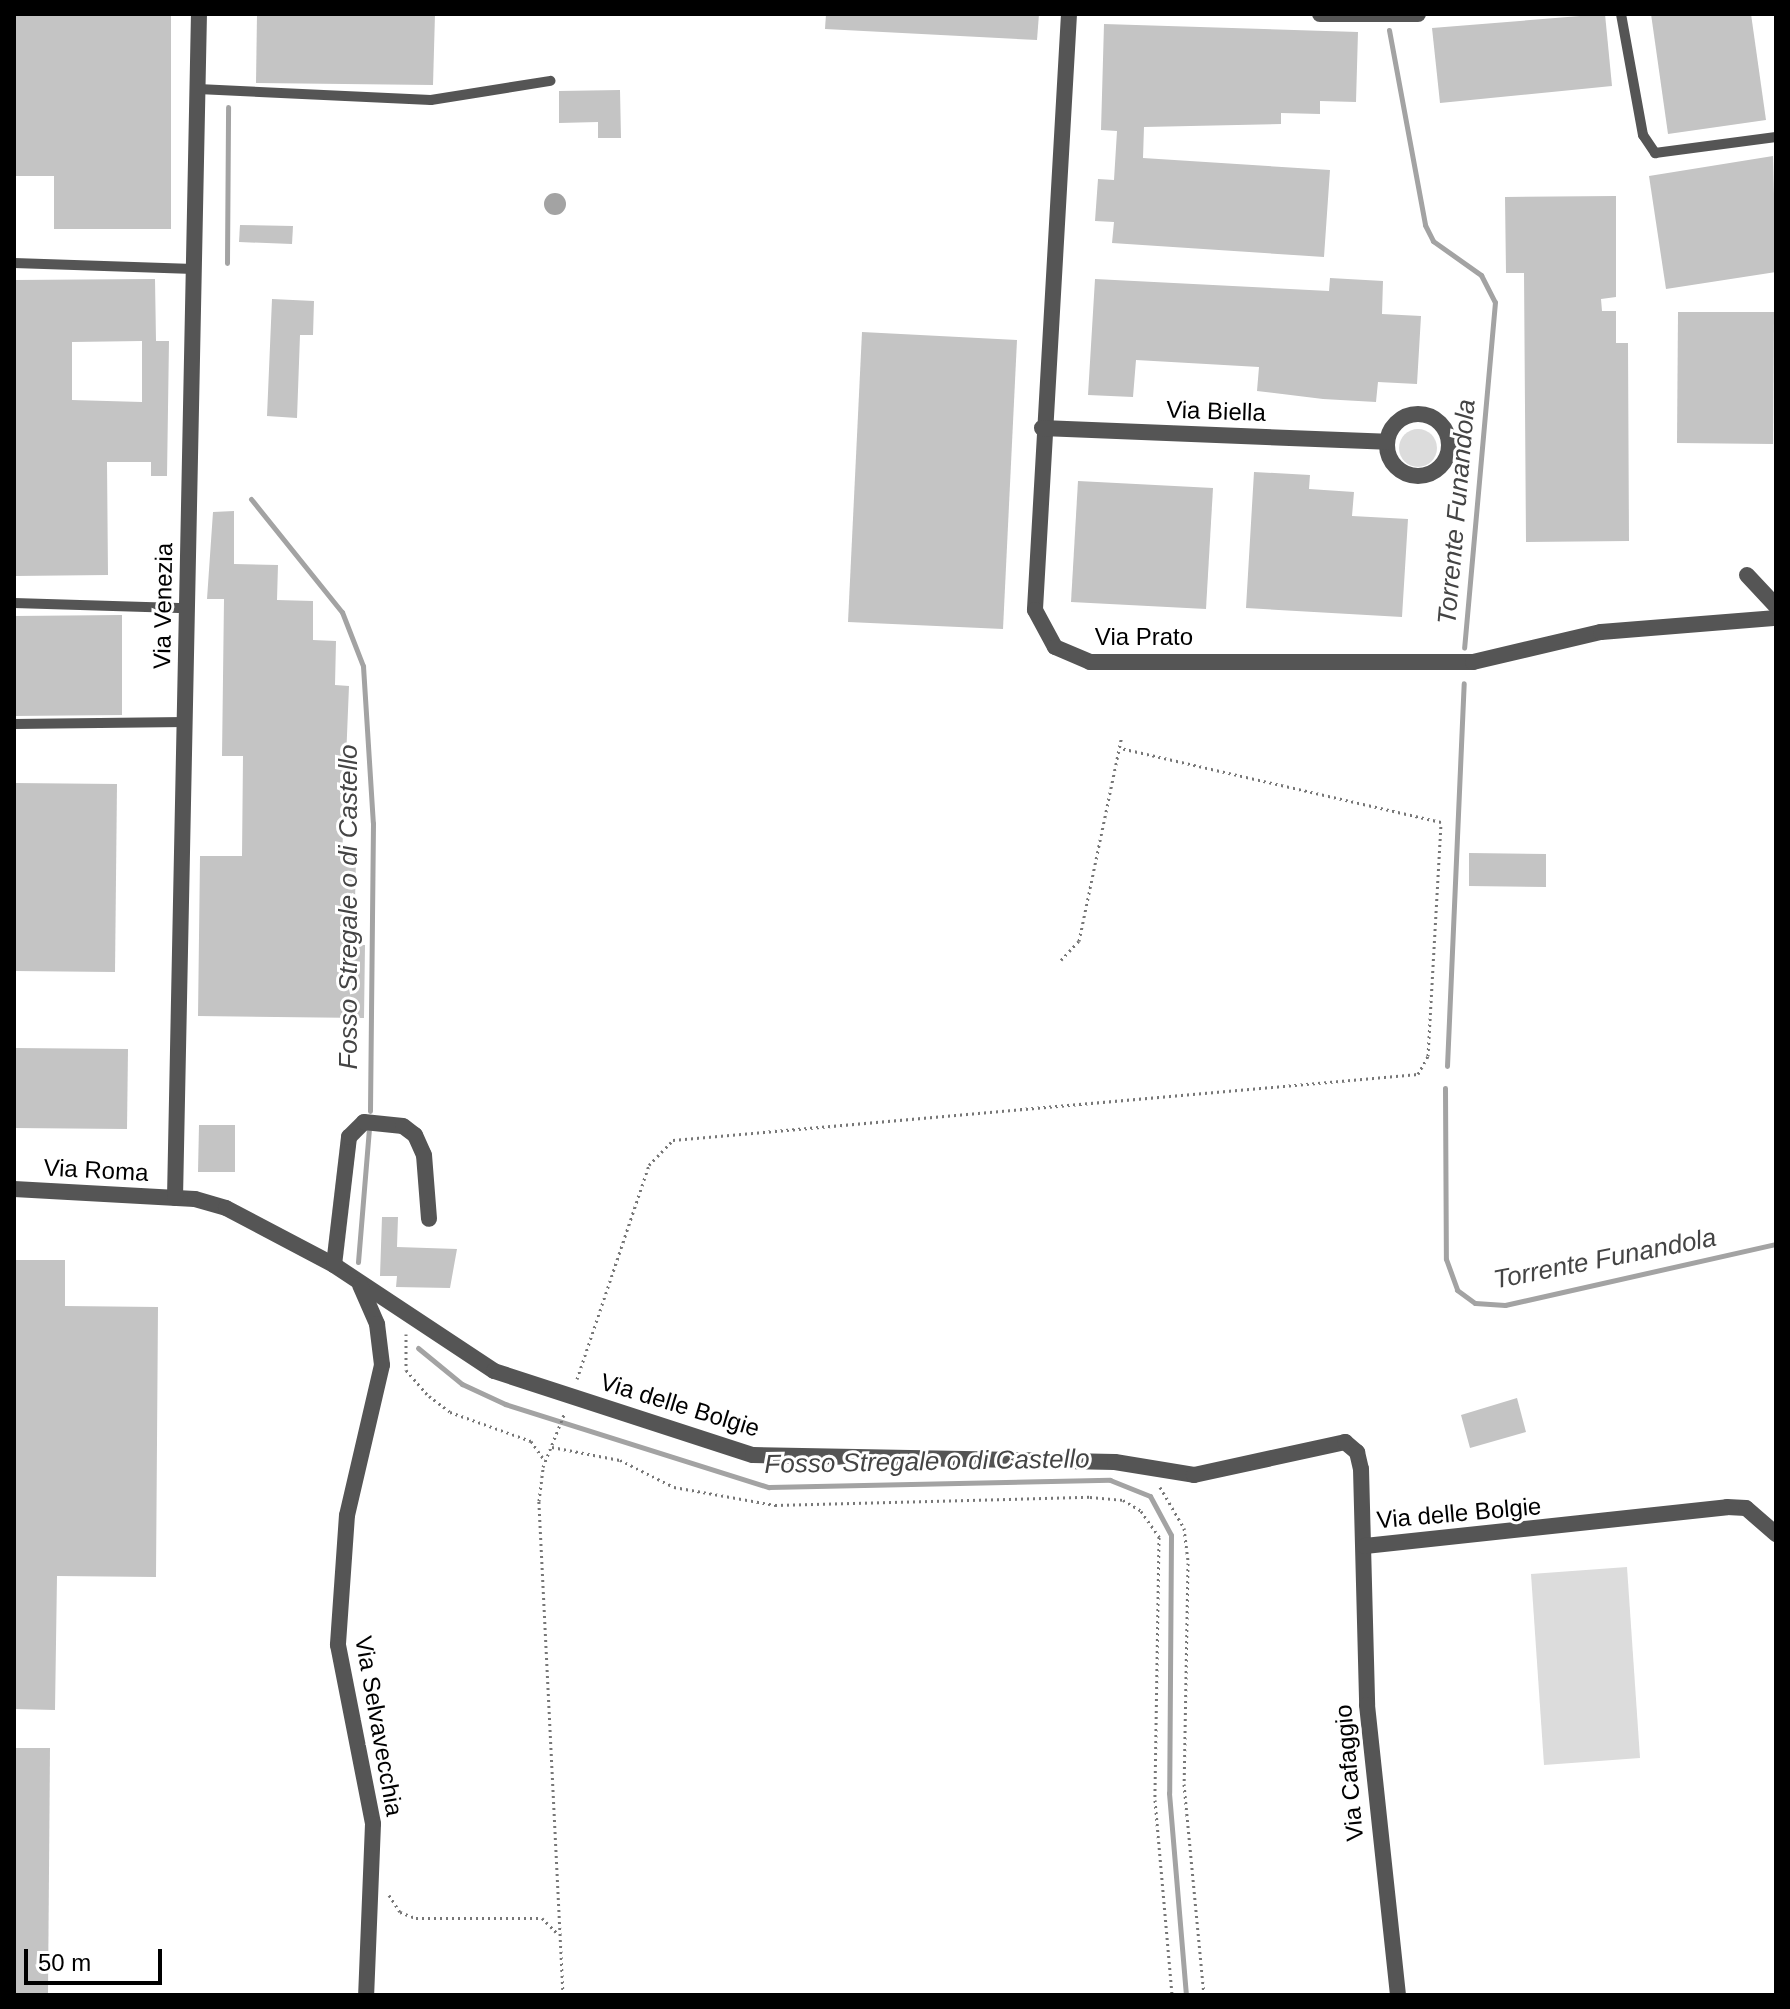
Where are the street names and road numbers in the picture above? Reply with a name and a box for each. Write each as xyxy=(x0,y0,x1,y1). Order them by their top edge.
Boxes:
street label: Via Biella xyxy=(1166,395,1266,427)
street label: Via Venezia xyxy=(147,543,179,669)
street label: Via Prato xyxy=(1095,623,1193,651)
street label: Via Roma xyxy=(43,1153,149,1187)
street label: Via delle Bolgie xyxy=(597,1367,763,1443)
street label: Via delle Bolgie xyxy=(1376,1491,1542,1535)
street label: Via Selvavecchia xyxy=(349,1634,409,1818)
street label: Via Cafaggio xyxy=(1329,1704,1369,1842)

